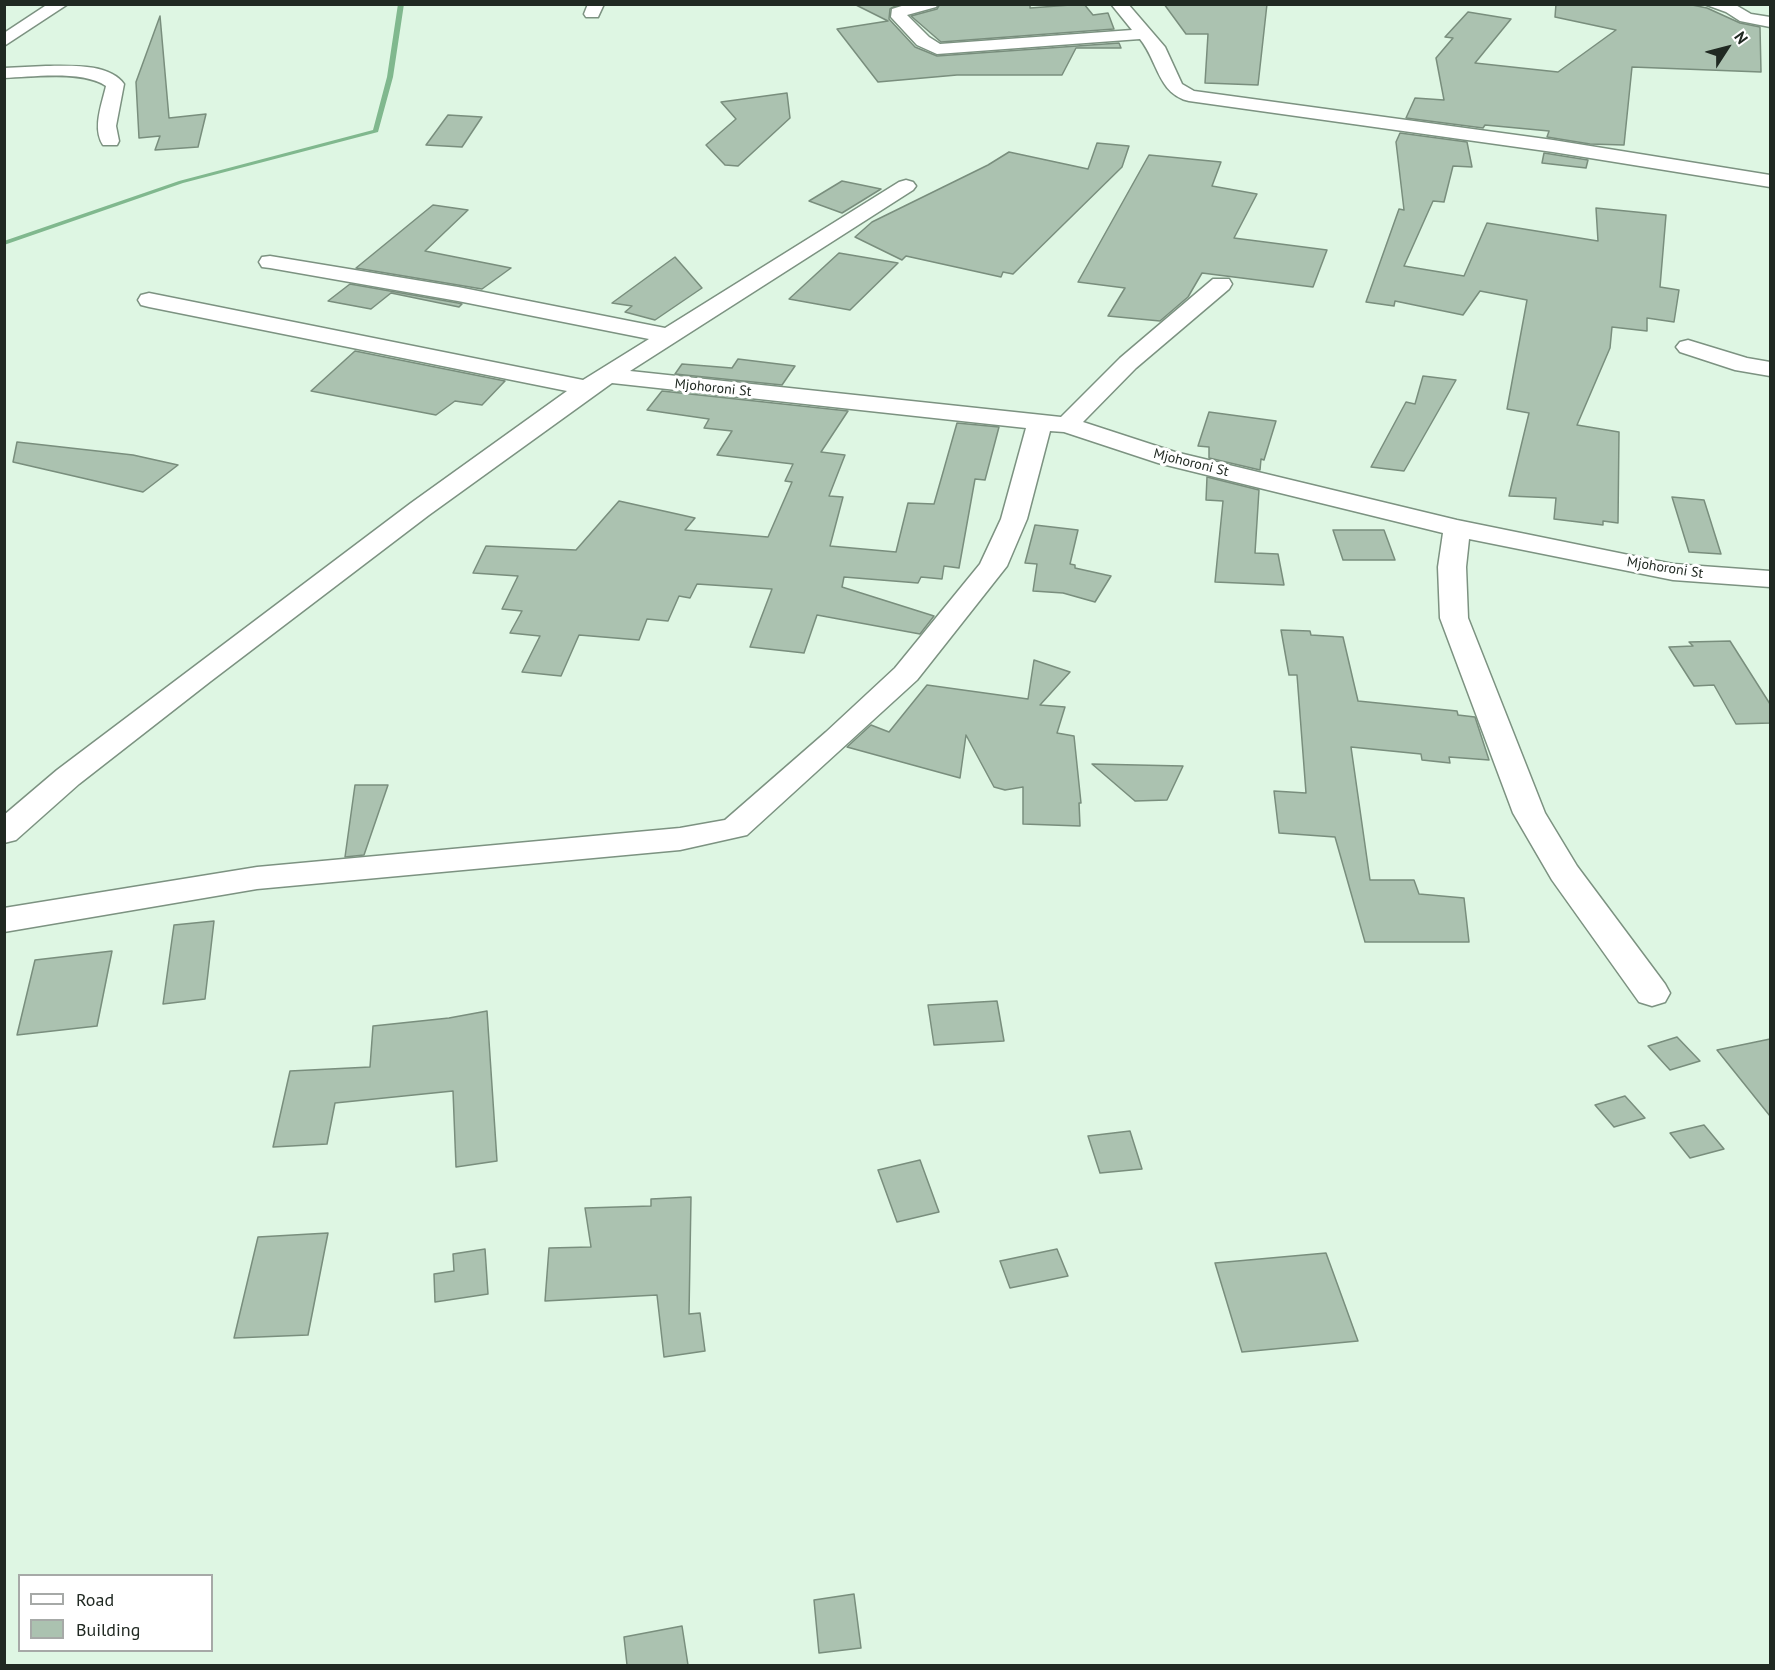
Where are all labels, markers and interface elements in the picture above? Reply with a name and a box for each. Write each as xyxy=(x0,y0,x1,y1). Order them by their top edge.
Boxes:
north arrow xyxy=(1697,18,1757,78)
text: N xyxy=(1730,27,1753,48)
street label: Mjohoroni St xyxy=(674,376,752,400)
street label: Mjohoroni St xyxy=(1152,446,1230,480)
street label: Mjohoroni St xyxy=(1626,554,1704,582)
legend xyxy=(18,1574,213,1652)
text: Road xyxy=(76,1588,114,1611)
text: Building xyxy=(76,1618,140,1641)

